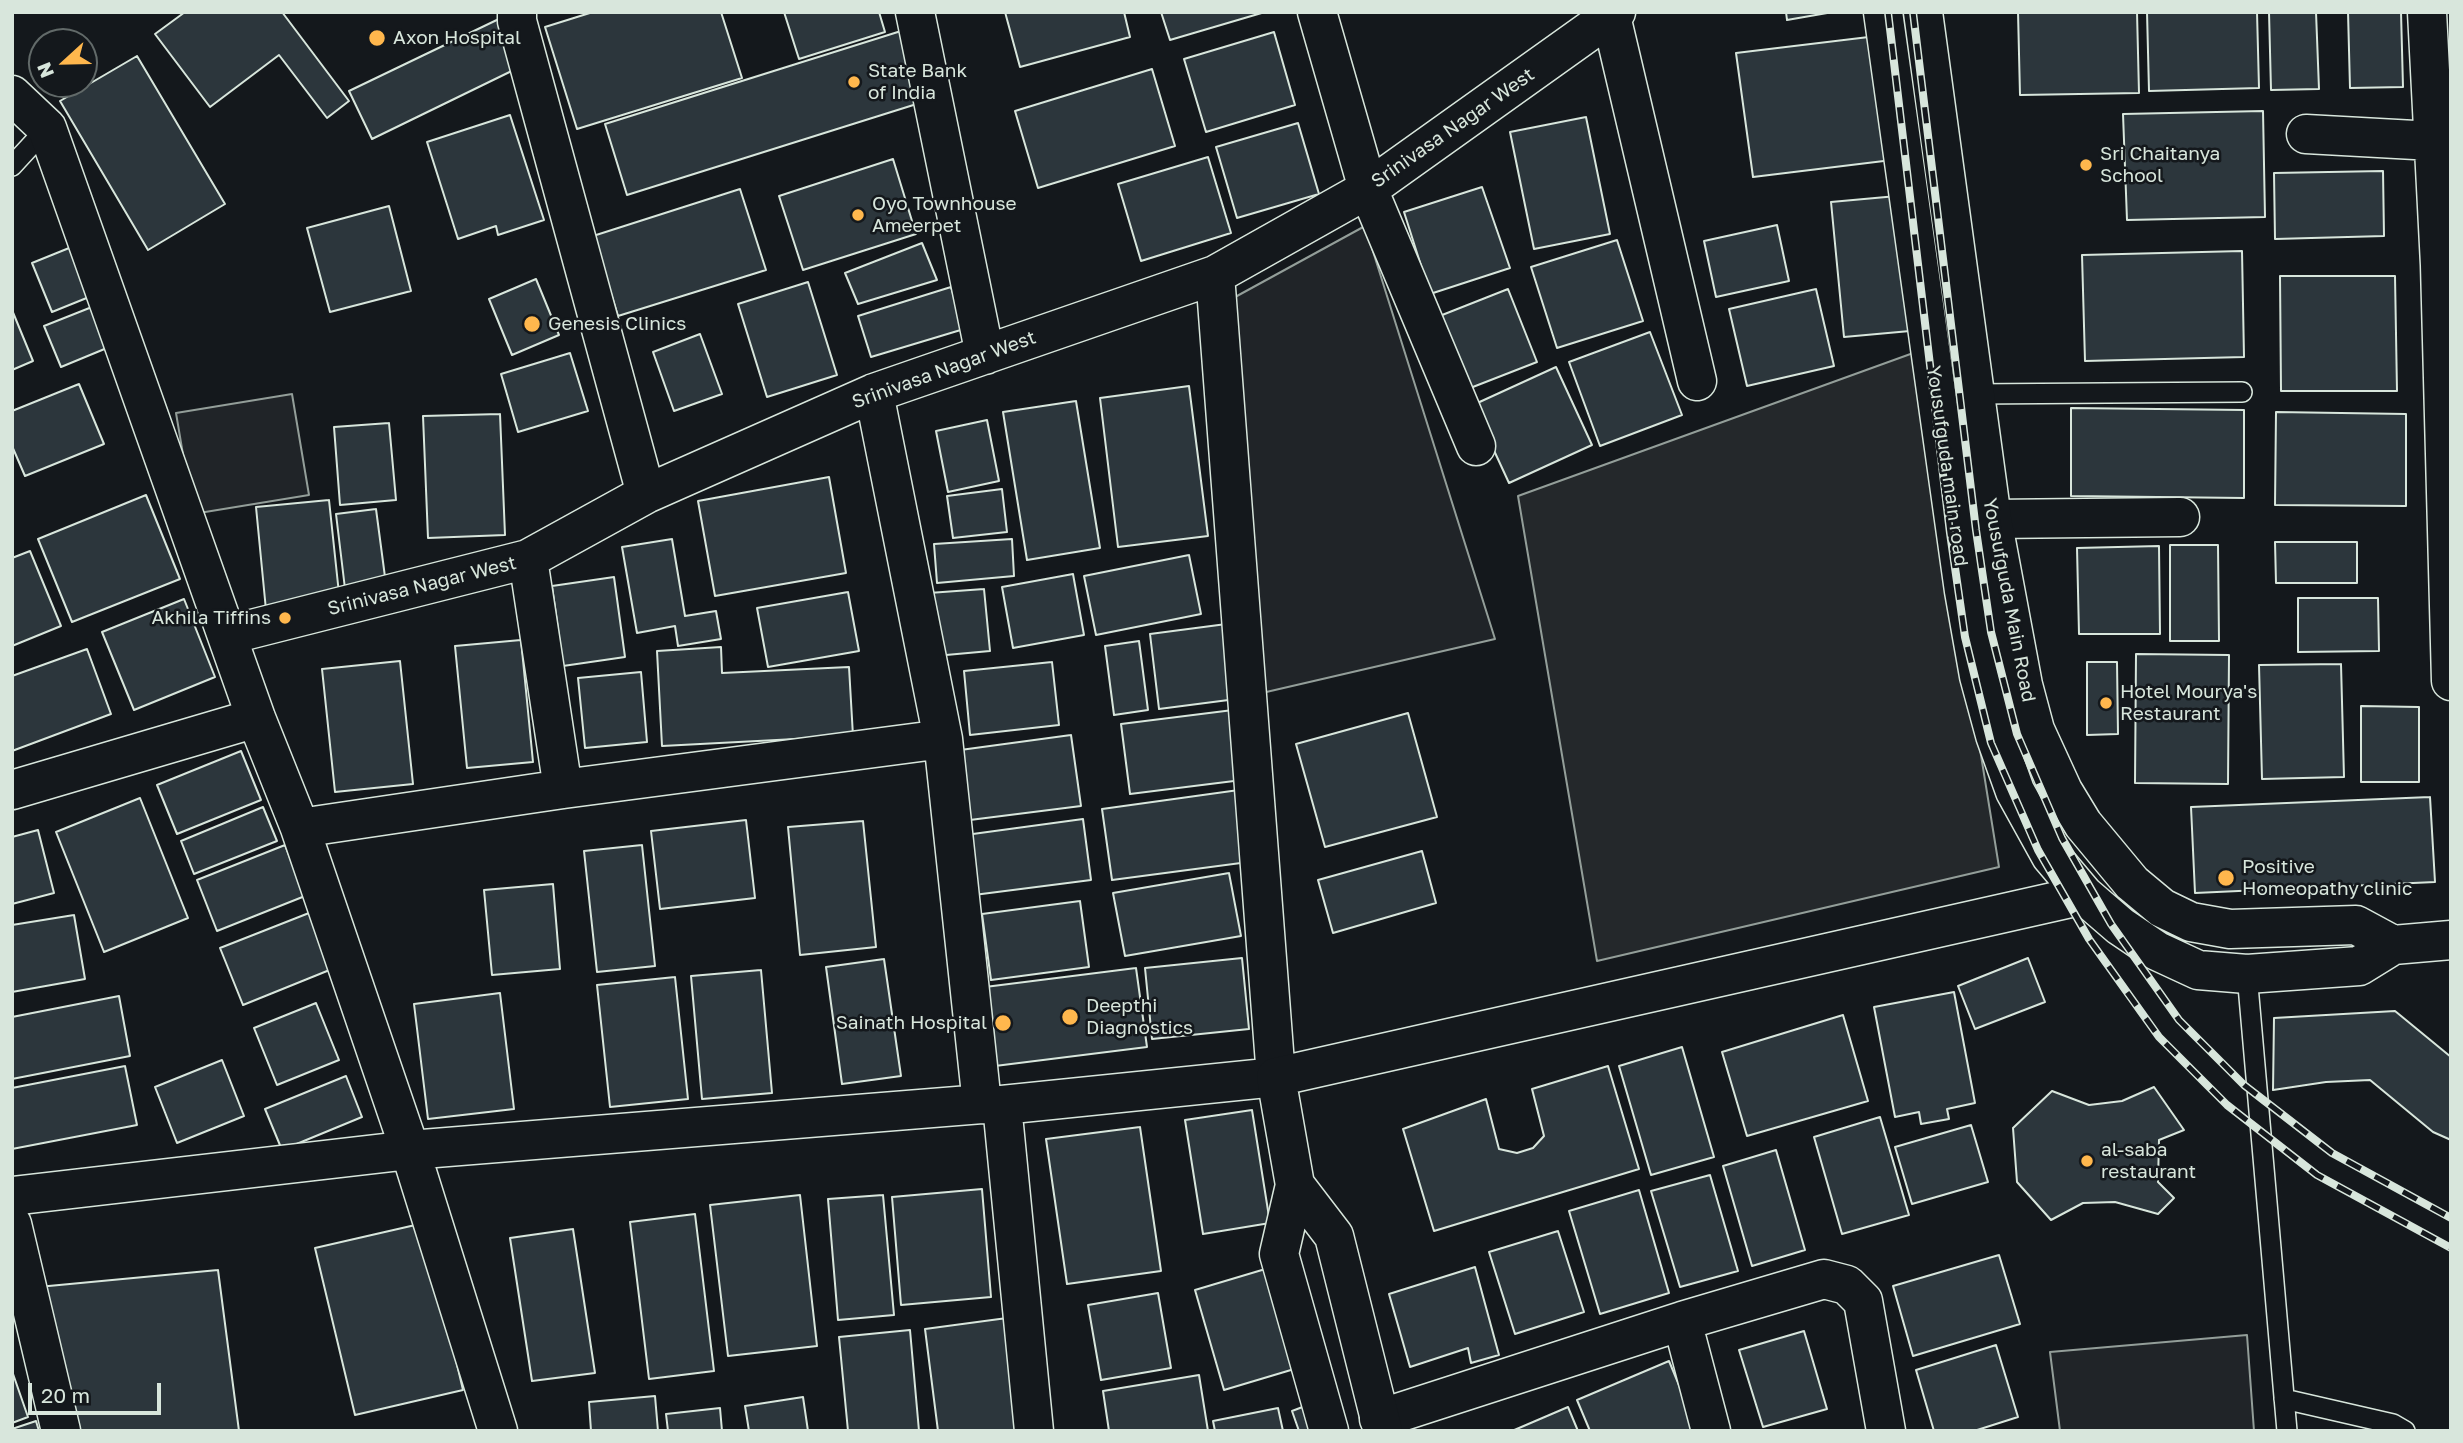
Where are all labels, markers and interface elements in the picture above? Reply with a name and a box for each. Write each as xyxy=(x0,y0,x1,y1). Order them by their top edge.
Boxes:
place label: Axon Hospital xyxy=(393,27,521,49)
north arrow xyxy=(28,28,98,98)
marker: Axon Hospital xyxy=(367,28,387,48)
text: N xyxy=(32,59,58,81)
place label: State Bank of India xyxy=(868,60,967,104)
street label: Srinivasa Nagar West xyxy=(1367,63,1539,193)
marker: State Bank of India xyxy=(846,74,862,90)
place label: Sri Chaitanya School xyxy=(2100,143,2220,187)
marker: Sri Chaitanya School xyxy=(2078,157,2094,173)
place label: Oyo Townhouse Ameerpet xyxy=(872,193,1016,237)
marker: Oyo Townhouse Ameerpet xyxy=(850,207,866,223)
place label: Genesis Clinics xyxy=(548,313,686,335)
marker: Genesis Clinics xyxy=(522,314,542,334)
street label: Srinivasa Nagar West xyxy=(849,326,1039,414)
street label: Yousufguda main road xyxy=(1922,364,1972,568)
street label: Yousufguda Main Road xyxy=(1978,496,2040,704)
street label: Srinivasa Nagar West xyxy=(325,552,519,620)
place label: Akhila Tiffins xyxy=(151,607,271,629)
marker: Akhila Tiffins xyxy=(277,610,293,626)
place label: Hotel Mourya's Restaurant xyxy=(2120,681,2257,725)
marker: Hotel Mourya's Restaurant xyxy=(2098,695,2114,711)
place label: Positive Homeopathy clinic xyxy=(2242,856,2412,900)
marker: Positive Homeopathy clinic xyxy=(2216,868,2236,888)
place label: Deepthi Diagnostics xyxy=(1086,995,1193,1039)
marker: Deepthi Diagnostics xyxy=(1060,1007,1080,1027)
place label: Sainath Hospital xyxy=(836,1012,987,1034)
marker: Sainath Hospital xyxy=(993,1013,1013,1033)
place label: al-saba restaurant xyxy=(2101,1139,2196,1183)
marker: al-saba restaurant xyxy=(2079,1153,2095,1169)
scale bar xyxy=(32,1370,164,1414)
text: 20 m xyxy=(41,1382,90,1408)

